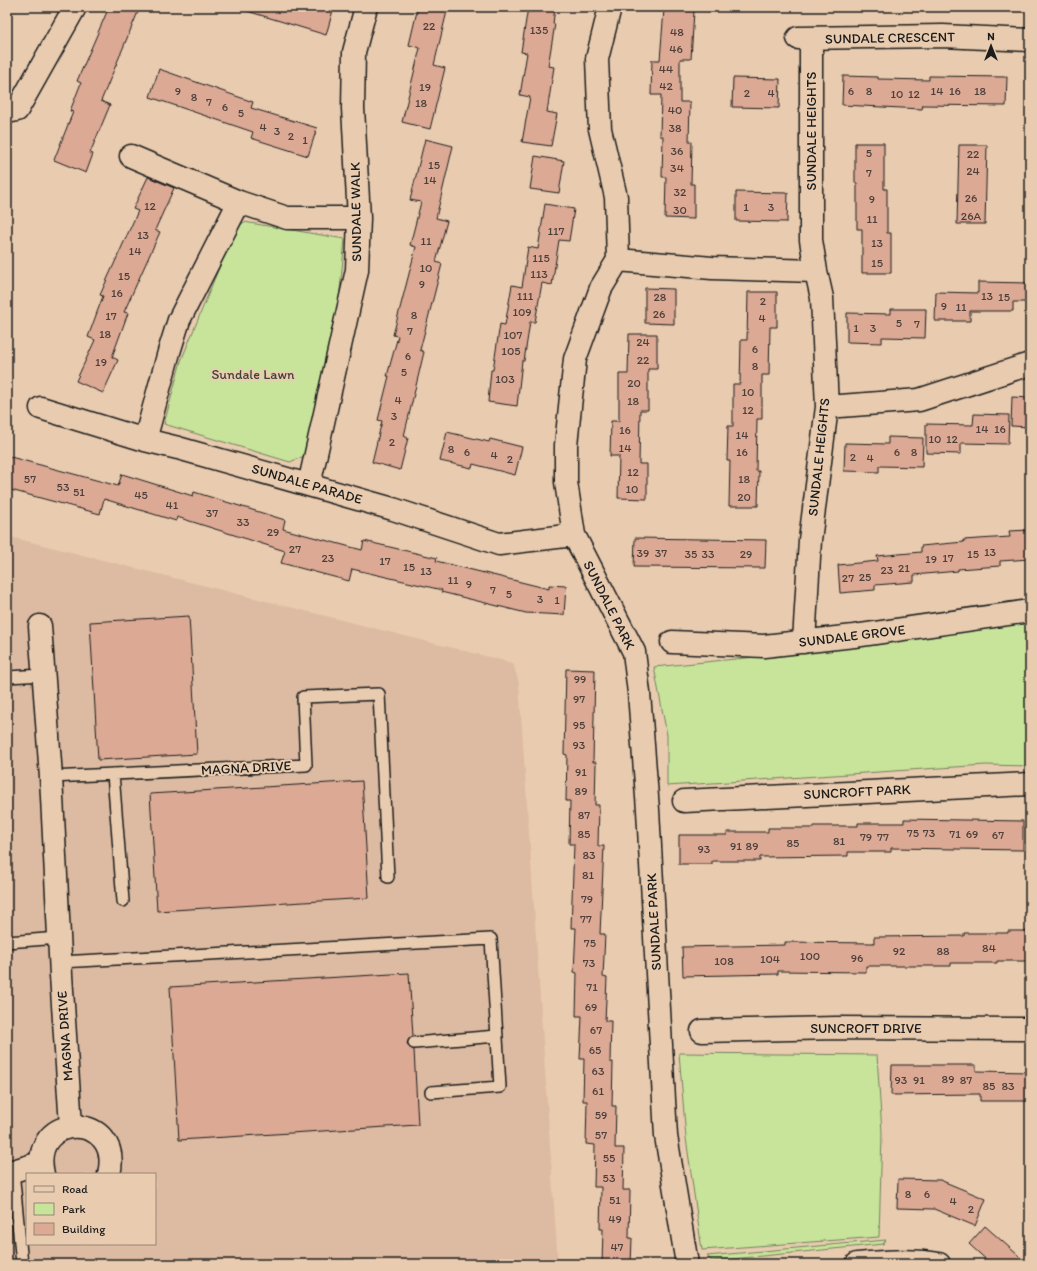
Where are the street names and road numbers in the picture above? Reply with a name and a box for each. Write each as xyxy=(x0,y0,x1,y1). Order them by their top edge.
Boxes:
street label: SUNDALE CRESCENT xyxy=(825,28,955,48)
street label: SUNDALE HEIGHTS xyxy=(803,71,820,190)
street label: SUNDALE WALK xyxy=(347,162,365,262)
street label: SUNDALE HEIGHTS xyxy=(804,397,834,517)
street label: SUNDALE PARADE xyxy=(250,460,365,508)
street label: SUNDALE PARK xyxy=(579,558,639,652)
street label: SUNDALE GROVE xyxy=(798,621,906,651)
street label: MAGNA DRIVE xyxy=(200,757,292,779)
street label: SUNCROFT PARK xyxy=(803,781,911,803)
street label: SUNDALE PARK xyxy=(643,873,665,971)
street label: MAGNA DRIVE xyxy=(53,990,77,1082)
street label: SUNCROFT DRIVE xyxy=(810,1020,922,1037)

